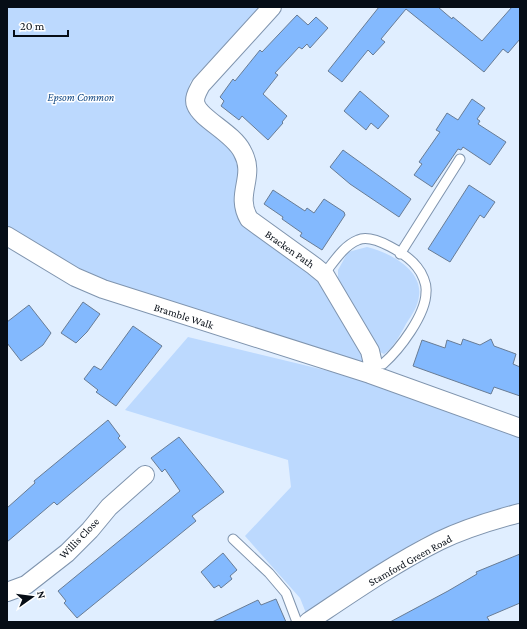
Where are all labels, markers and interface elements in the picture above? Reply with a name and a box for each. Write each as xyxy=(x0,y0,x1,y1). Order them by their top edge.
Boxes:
scale bar xyxy=(14,12,68,38)
text: 20 m xyxy=(20,19,45,33)
park label: Epsom Common xyxy=(48,91,115,104)
street label: Bracken Path xyxy=(263,228,317,270)
street label: Bramble Walk xyxy=(153,301,216,332)
street label: Willis Close xyxy=(57,515,101,561)
street label: Stamford Green Road xyxy=(366,532,454,588)
north arrow xyxy=(12,577,52,617)
text: N xyxy=(35,589,49,600)

